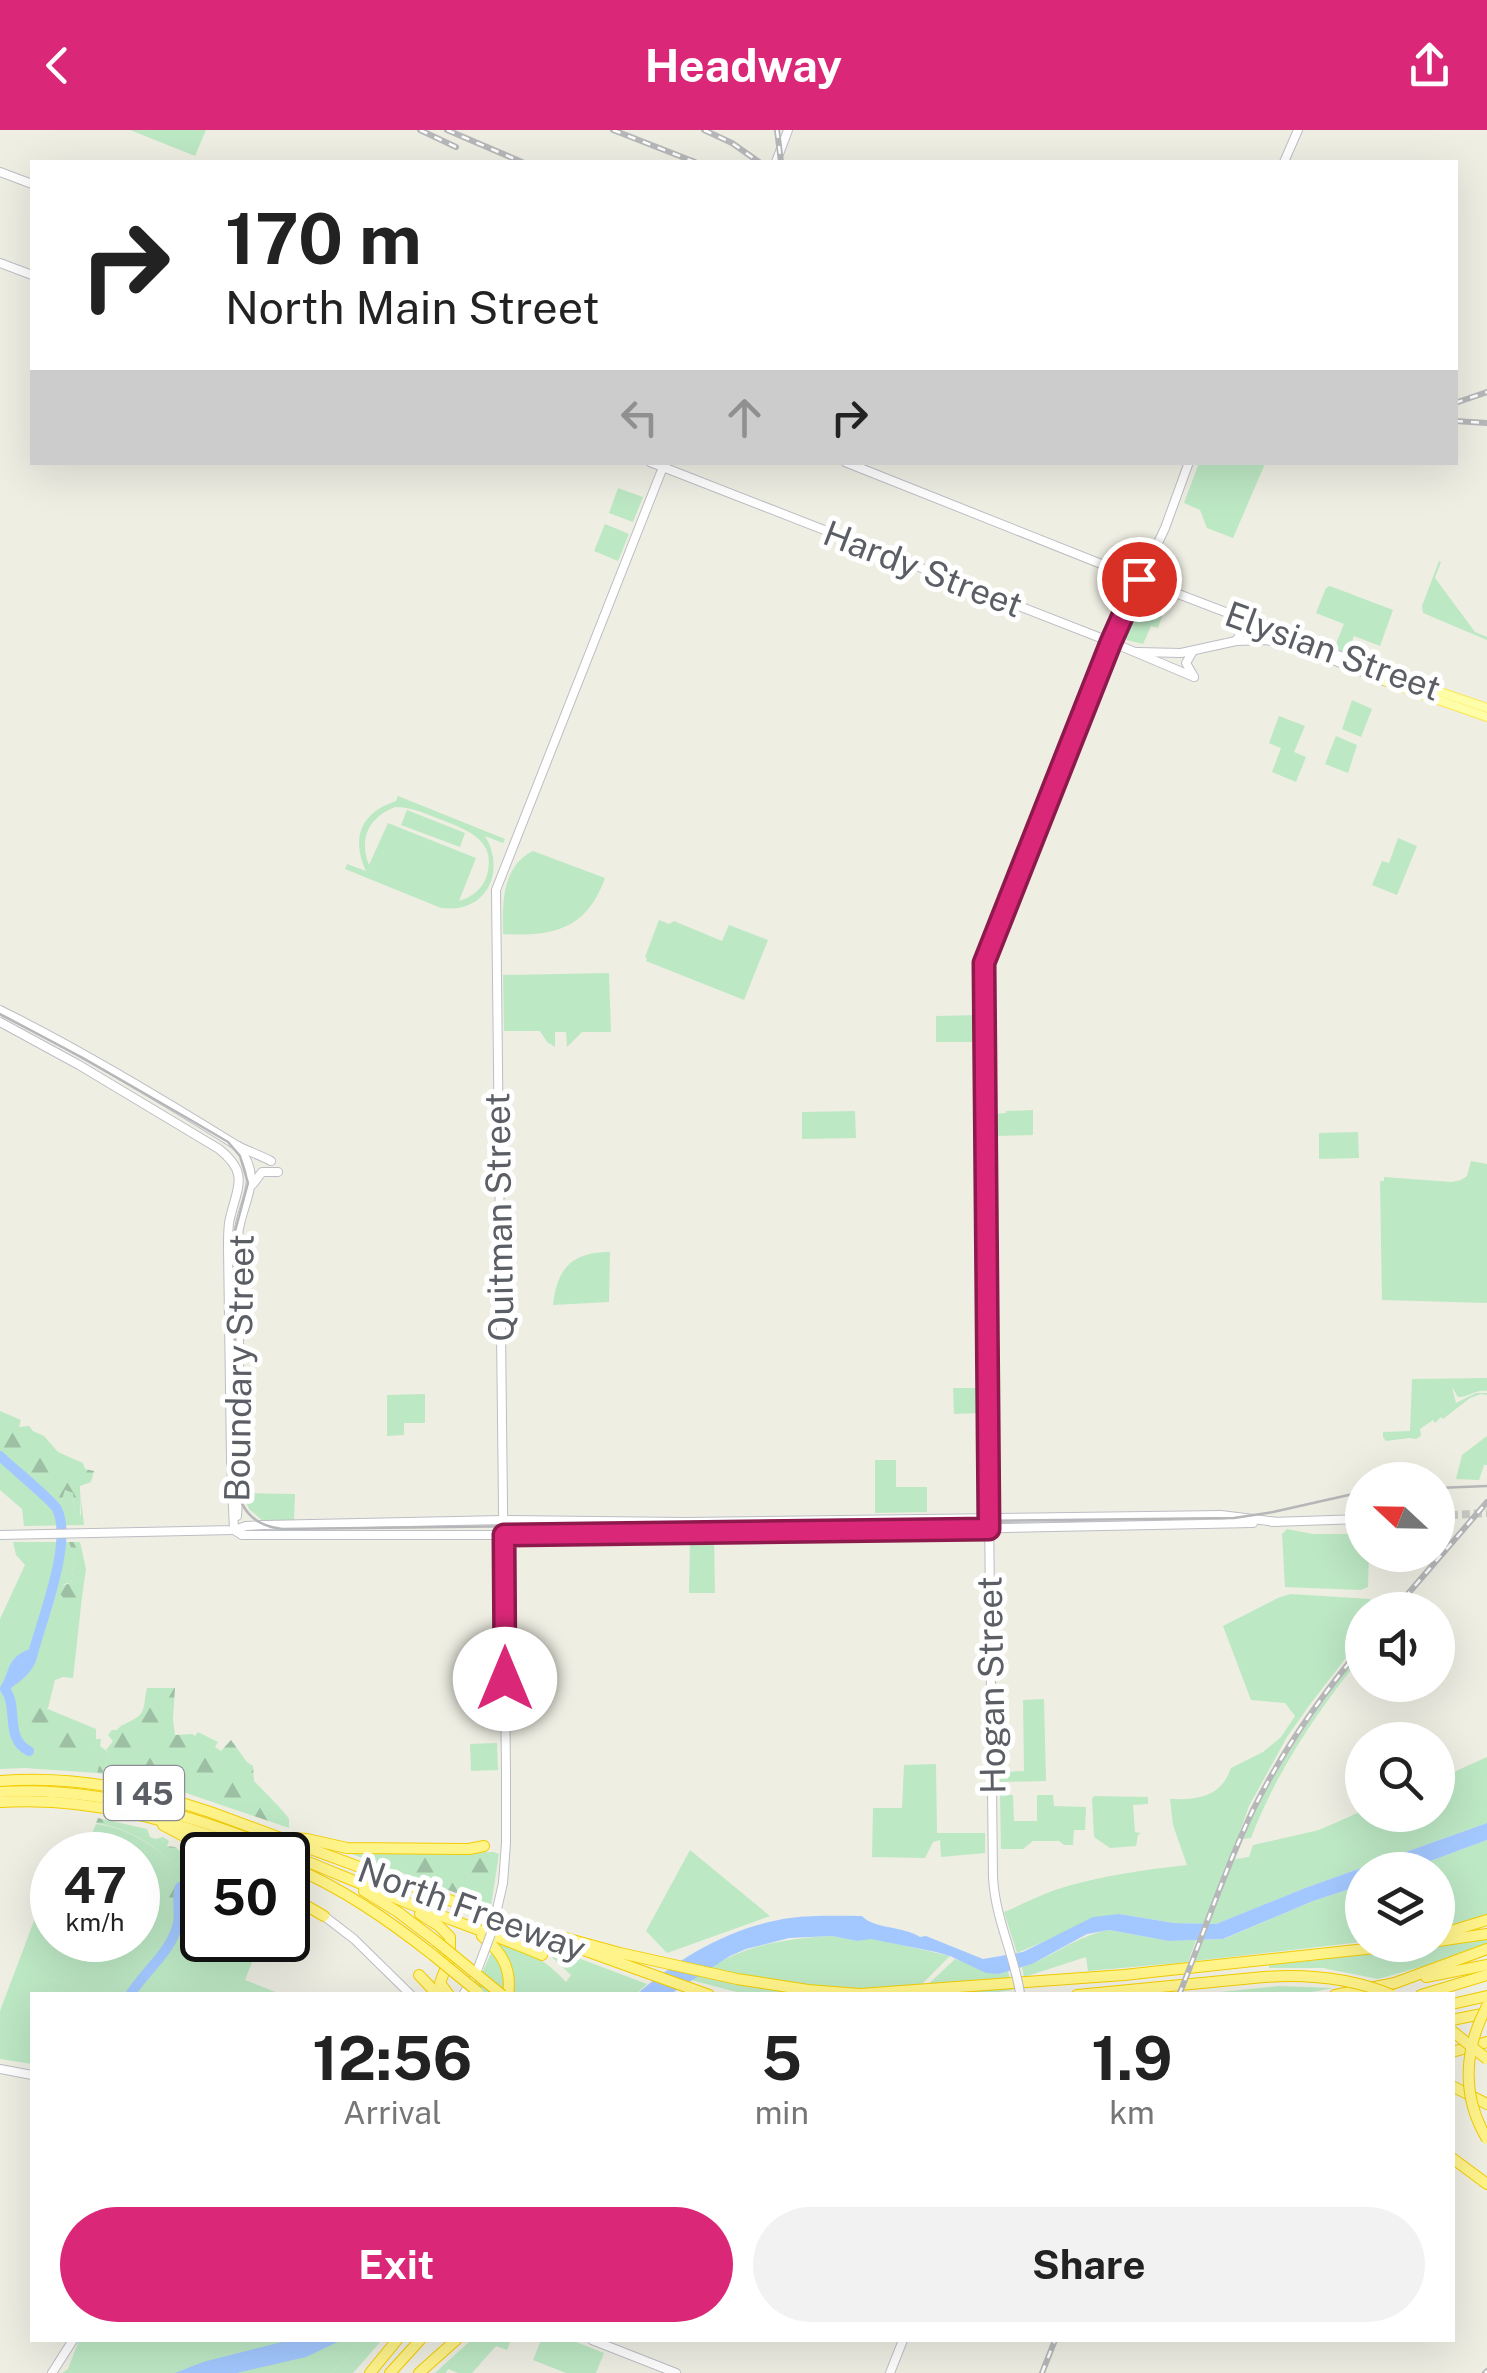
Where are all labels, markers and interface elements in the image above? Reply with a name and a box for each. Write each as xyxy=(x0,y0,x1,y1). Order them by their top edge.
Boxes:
icon: back xyxy=(30,38,85,93)
icon: share xyxy=(1402,38,1457,93)
text: Headway xyxy=(645,39,842,92)
text: 170 m xyxy=(225,197,422,280)
icon: right xyxy=(60,200,190,330)
text: North Main Street xyxy=(225,281,600,334)
icon: left xyxy=(612,390,667,445)
icon: ahead xyxy=(717,390,772,445)
icon: right xyxy=(822,390,877,445)
street label: Hardy Street xyxy=(818,512,1028,626)
pin xyxy=(1097,537,1182,622)
icon: arrive xyxy=(1112,552,1167,607)
street label: Elysian Street xyxy=(1220,593,1446,709)
street label: Quitman Street xyxy=(476,1092,522,1342)
street label: Boundary Street xyxy=(216,1234,262,1502)
north arrow xyxy=(1345,1462,1455,1572)
map controls xyxy=(1345,1462,1455,1962)
street label: Hogan Street xyxy=(969,1576,1013,1794)
button: sound xyxy=(1345,1592,1455,1702)
position arrow xyxy=(453,1627,557,1731)
button: search xyxy=(1345,1722,1455,1832)
road number: I 45 xyxy=(104,1766,184,1820)
speed limit sign: 50 xyxy=(180,1832,310,1962)
street label: North Freeway xyxy=(353,1849,591,1969)
button: layers xyxy=(1345,1852,1455,1962)
text: 47 xyxy=(63,1855,127,1914)
text: km/h xyxy=(66,1907,124,1937)
text: 12:56 xyxy=(312,2023,472,2094)
text: 5 xyxy=(762,2023,802,2094)
text: 1.9 xyxy=(1091,2023,1173,2094)
text: Arrival xyxy=(343,2094,442,2131)
text: min xyxy=(755,2094,809,2131)
text: km xyxy=(1109,2094,1155,2131)
button: Exit xyxy=(60,2207,733,2322)
button: Share xyxy=(753,2207,1425,2322)

